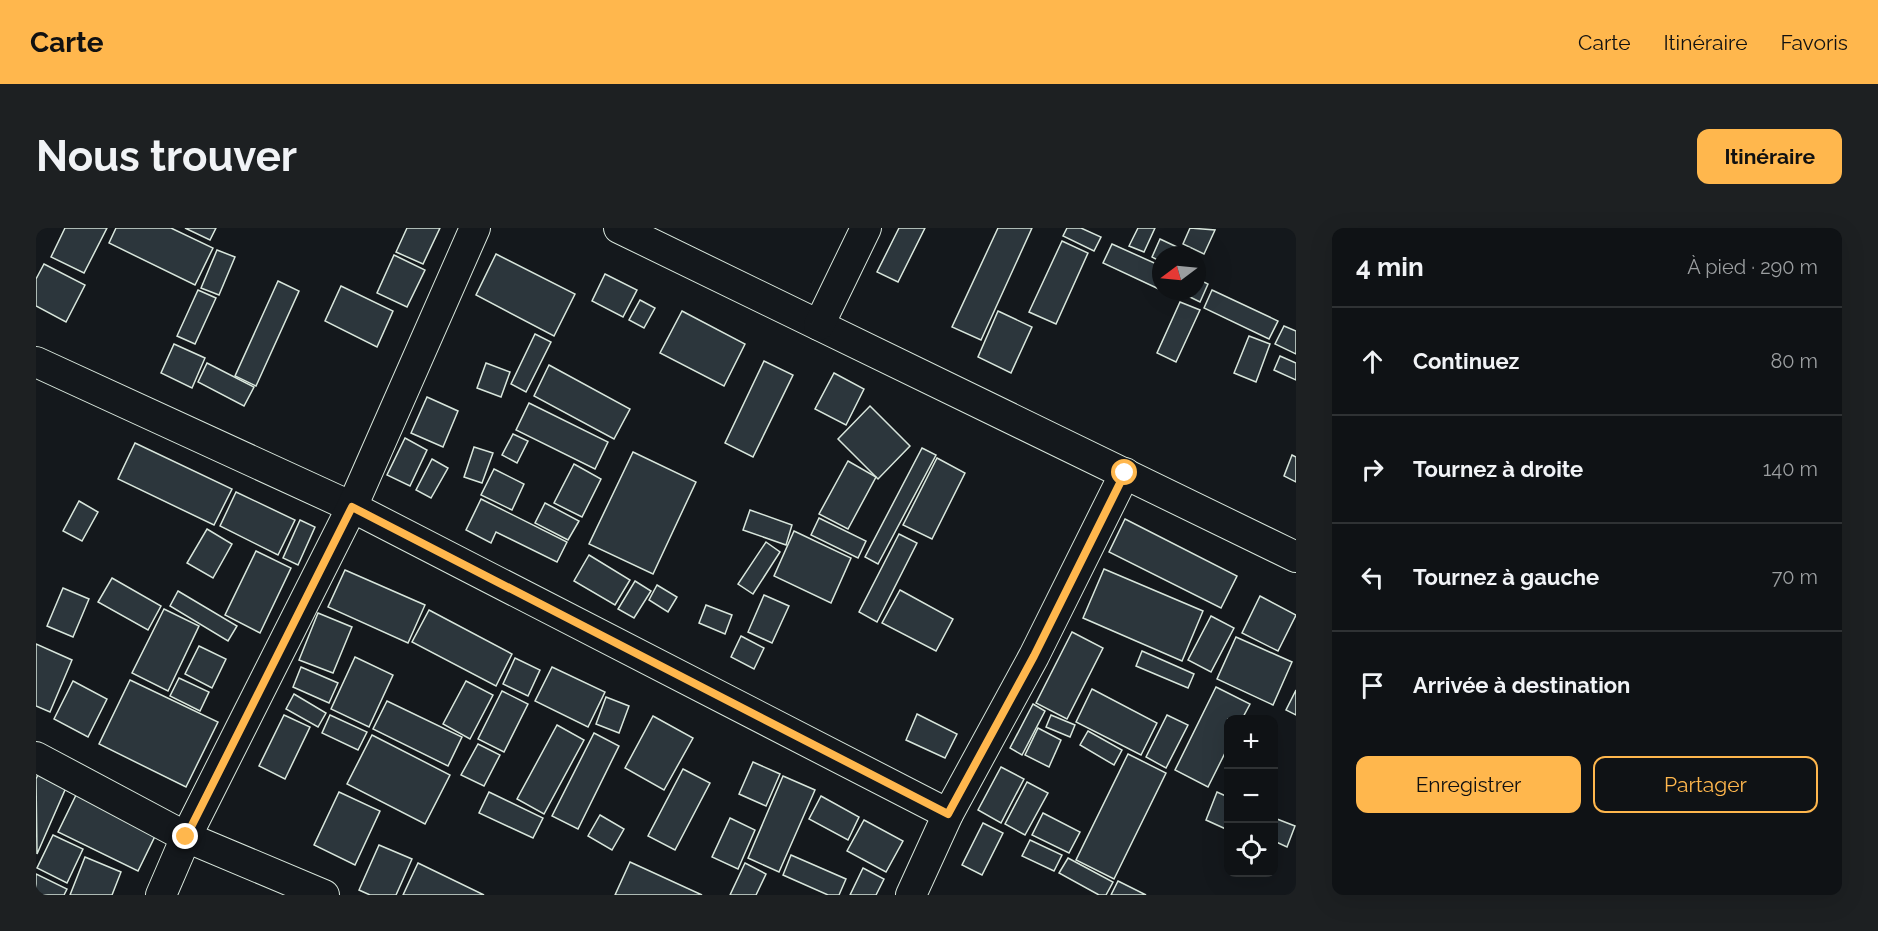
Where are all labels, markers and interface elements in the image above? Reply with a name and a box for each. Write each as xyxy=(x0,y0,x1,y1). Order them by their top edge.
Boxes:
text: Carte xyxy=(30,26,103,59)
text: Carte xyxy=(1578,30,1630,55)
text: Itinéraire xyxy=(1663,30,1747,55)
text: Favoris xyxy=(1780,30,1848,55)
button: Itinéraire xyxy=(1697,129,1842,184)
text: Nous trouver xyxy=(36,132,297,181)
north arrow xyxy=(1152,246,1206,300)
text: 4 min xyxy=(1356,252,1424,282)
text: À pied · 290 m xyxy=(1687,255,1818,279)
icon: ahead xyxy=(1356,345,1389,378)
text: Continuez xyxy=(1413,348,1519,374)
text: 80 m xyxy=(1770,349,1818,373)
icon: right xyxy=(1356,453,1389,486)
text: Tournez à droite xyxy=(1413,456,1583,482)
text: 140 m xyxy=(1763,457,1818,481)
route start xyxy=(1111,459,1137,485)
icon: left xyxy=(1356,561,1389,594)
text: Tournez à gauche xyxy=(1413,564,1599,590)
text: 70 m xyxy=(1772,565,1818,589)
icon: arrive xyxy=(1356,669,1389,702)
text: Arrivée à destination xyxy=(1413,672,1630,698)
map controls xyxy=(1224,715,1278,877)
button: + xyxy=(1224,715,1278,769)
button: Enregistrer xyxy=(1356,756,1581,813)
button: Partager xyxy=(1593,756,1818,813)
button: − xyxy=(1224,769,1278,823)
route end xyxy=(172,823,198,849)
button: locate xyxy=(1224,823,1278,877)

